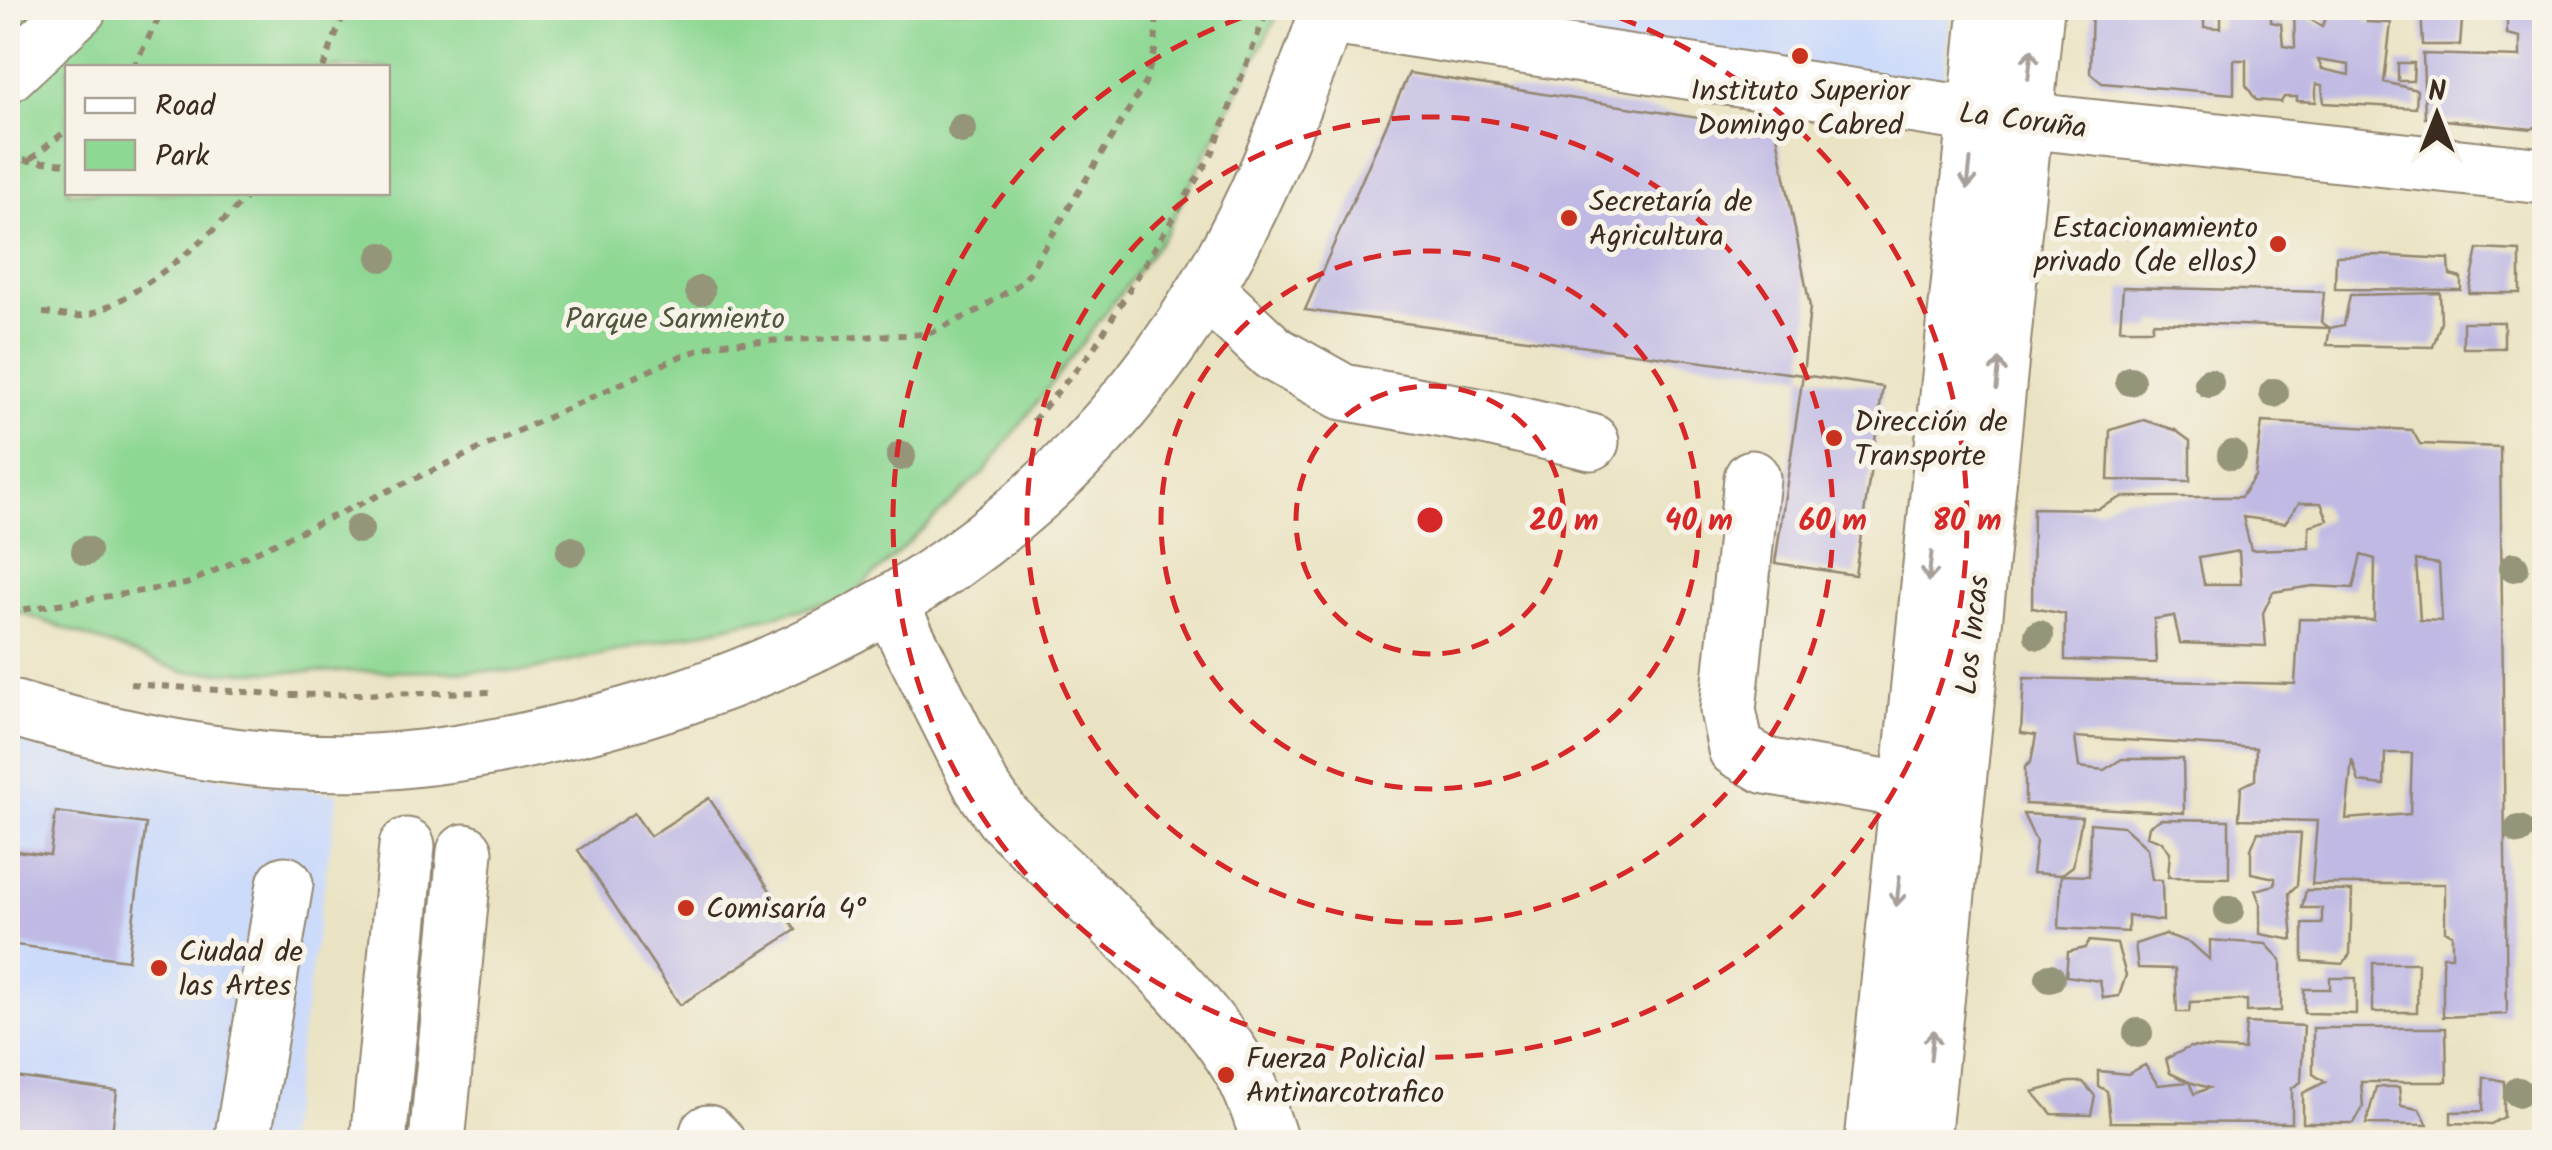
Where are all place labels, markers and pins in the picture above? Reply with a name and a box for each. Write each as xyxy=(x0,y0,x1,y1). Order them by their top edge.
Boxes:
marker: Instituto Superior Domingo Cabred xyxy=(1789,45,1811,67)
place label: Instituto Superior Domingo Cabred xyxy=(1691,68,1912,150)
place label: Secretaría de Agricultura xyxy=(1589,179,1753,261)
place label: Estacionamiento privado (de ellos) xyxy=(2033,205,2258,287)
marker: Secretaría de Agricultura xyxy=(1558,207,1580,229)
marker: Estacionamiento privado (de ellos) xyxy=(2267,233,2289,255)
place label: Dirección de Transporte xyxy=(1854,399,2008,481)
marker: Dirección de Transporte xyxy=(1823,427,1845,449)
centre of rings xyxy=(1412,502,1448,538)
place label: Comisaría 4° xyxy=(706,886,866,934)
marker: Comisaría 4° xyxy=(675,897,697,919)
place label: Ciudad de las Artes xyxy=(179,929,303,1011)
marker: Ciudad de las Artes xyxy=(148,957,170,979)
place label: Fuerza Policial Antinarcotrafico xyxy=(1246,1036,1444,1118)
marker: Fuerza Policial Antinarcotrafico xyxy=(1215,1064,1237,1086)

